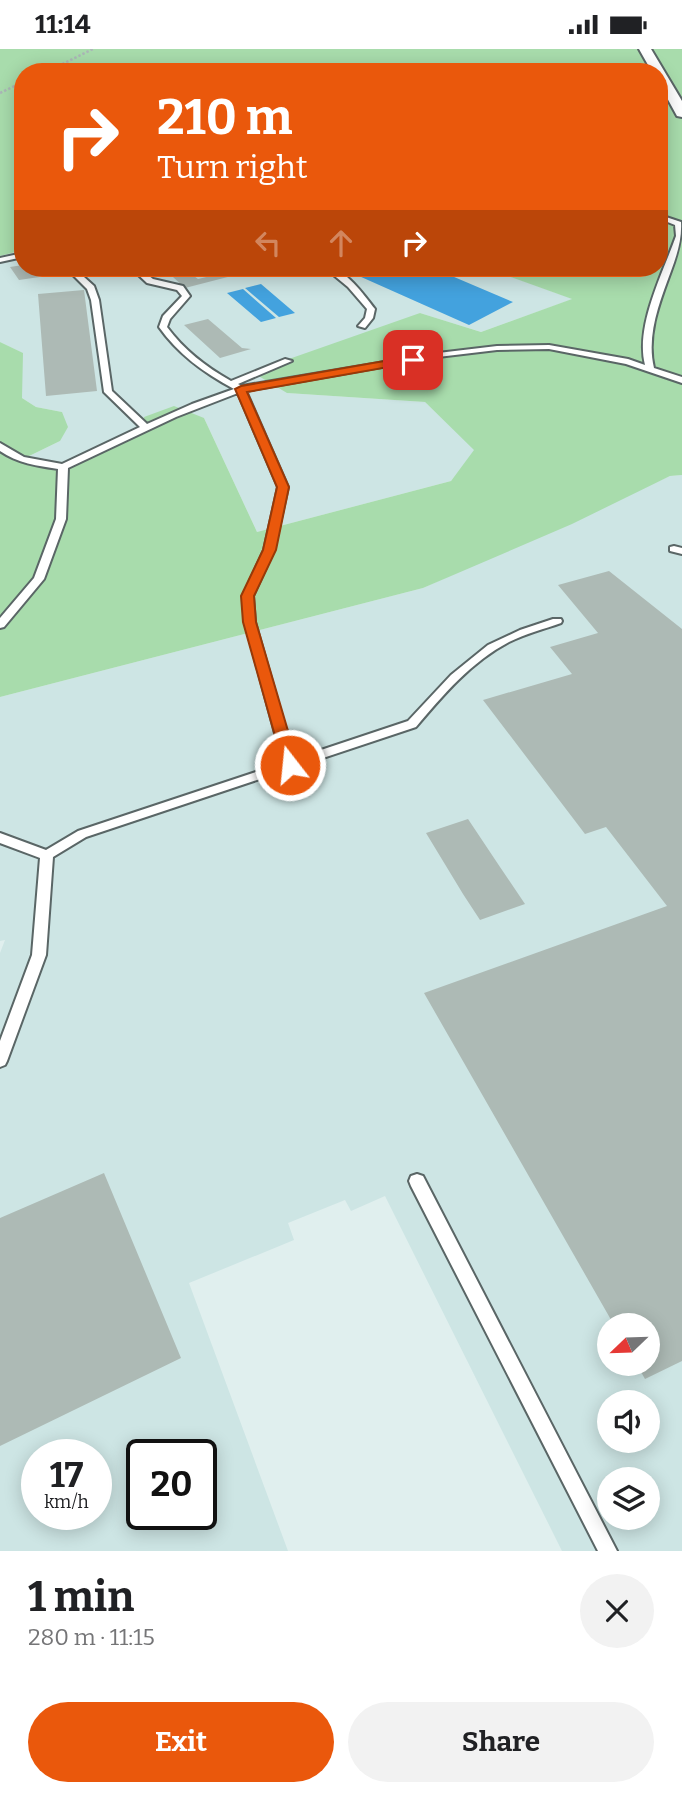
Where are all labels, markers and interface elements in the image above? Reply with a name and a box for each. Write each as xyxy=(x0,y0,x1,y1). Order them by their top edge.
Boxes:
text: 11:14 xyxy=(35,9,91,40)
text: 210 m xyxy=(157,88,292,147)
icon: right xyxy=(42,91,133,182)
text: Turn right xyxy=(157,148,308,186)
icon: left xyxy=(249,224,287,262)
icon: ahead xyxy=(322,224,360,262)
icon: right xyxy=(395,224,433,262)
pin xyxy=(383,330,443,390)
icon: arrive xyxy=(394,341,432,379)
position arrow xyxy=(253,728,327,802)
north arrow xyxy=(597,1313,660,1375)
map controls xyxy=(597,1313,660,1530)
button: sound xyxy=(597,1390,660,1453)
speed limit sign: 20 xyxy=(126,1439,217,1530)
text: 17 xyxy=(50,1454,83,1496)
button: layers xyxy=(597,1467,660,1530)
text: km/h xyxy=(44,1491,89,1513)
text: 1 min xyxy=(28,1572,134,1622)
button: close xyxy=(580,1574,654,1648)
text: 280 m · 11:15 xyxy=(28,1623,155,1651)
button: Exit xyxy=(28,1702,334,1782)
button: Share xyxy=(348,1702,654,1782)

